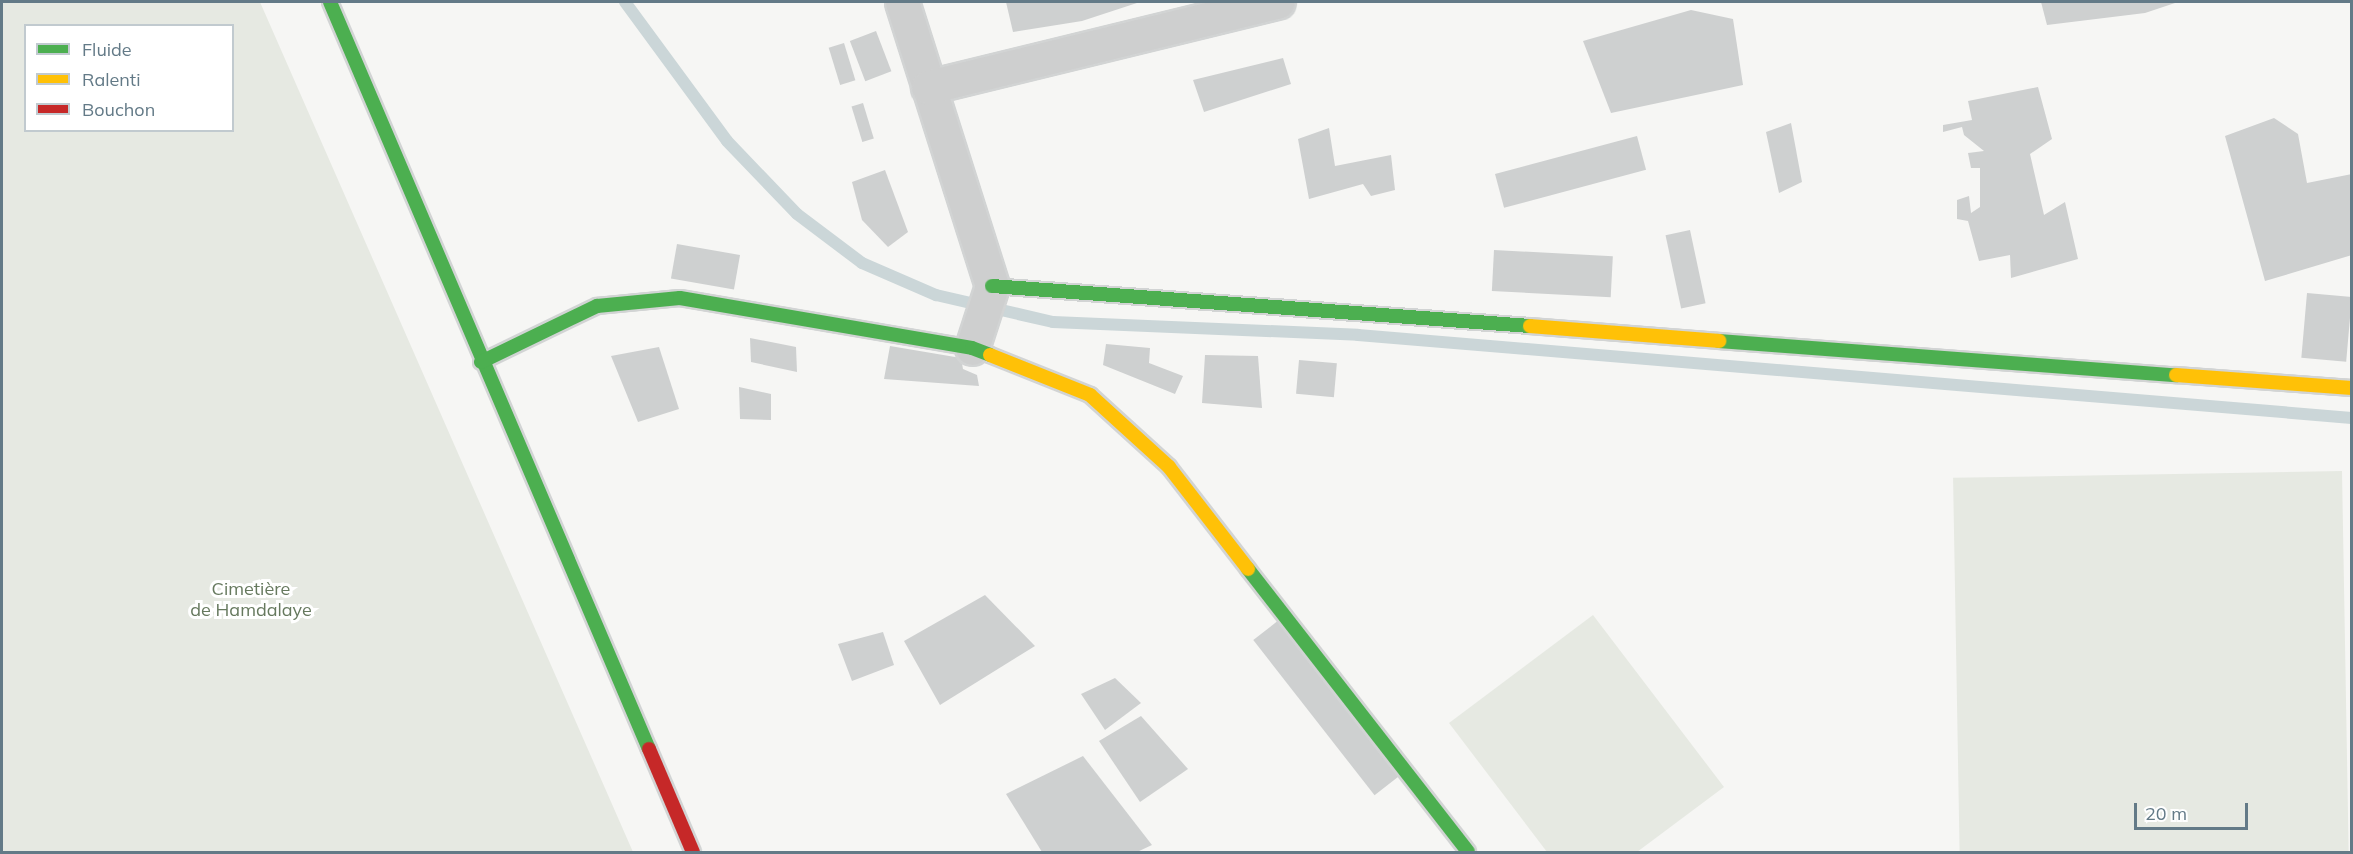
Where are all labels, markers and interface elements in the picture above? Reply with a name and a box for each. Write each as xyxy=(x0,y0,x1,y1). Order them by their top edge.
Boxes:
legend xyxy=(24,24,234,132)
text: Fluide xyxy=(82,38,132,61)
text: Ralenti xyxy=(82,68,140,91)
text: Bouchon xyxy=(82,98,155,121)
park label: Cimetière de Hamdalaye xyxy=(190,579,312,622)
scale bar xyxy=(2137,791,2251,829)
text: 20 m xyxy=(2145,802,2187,825)

